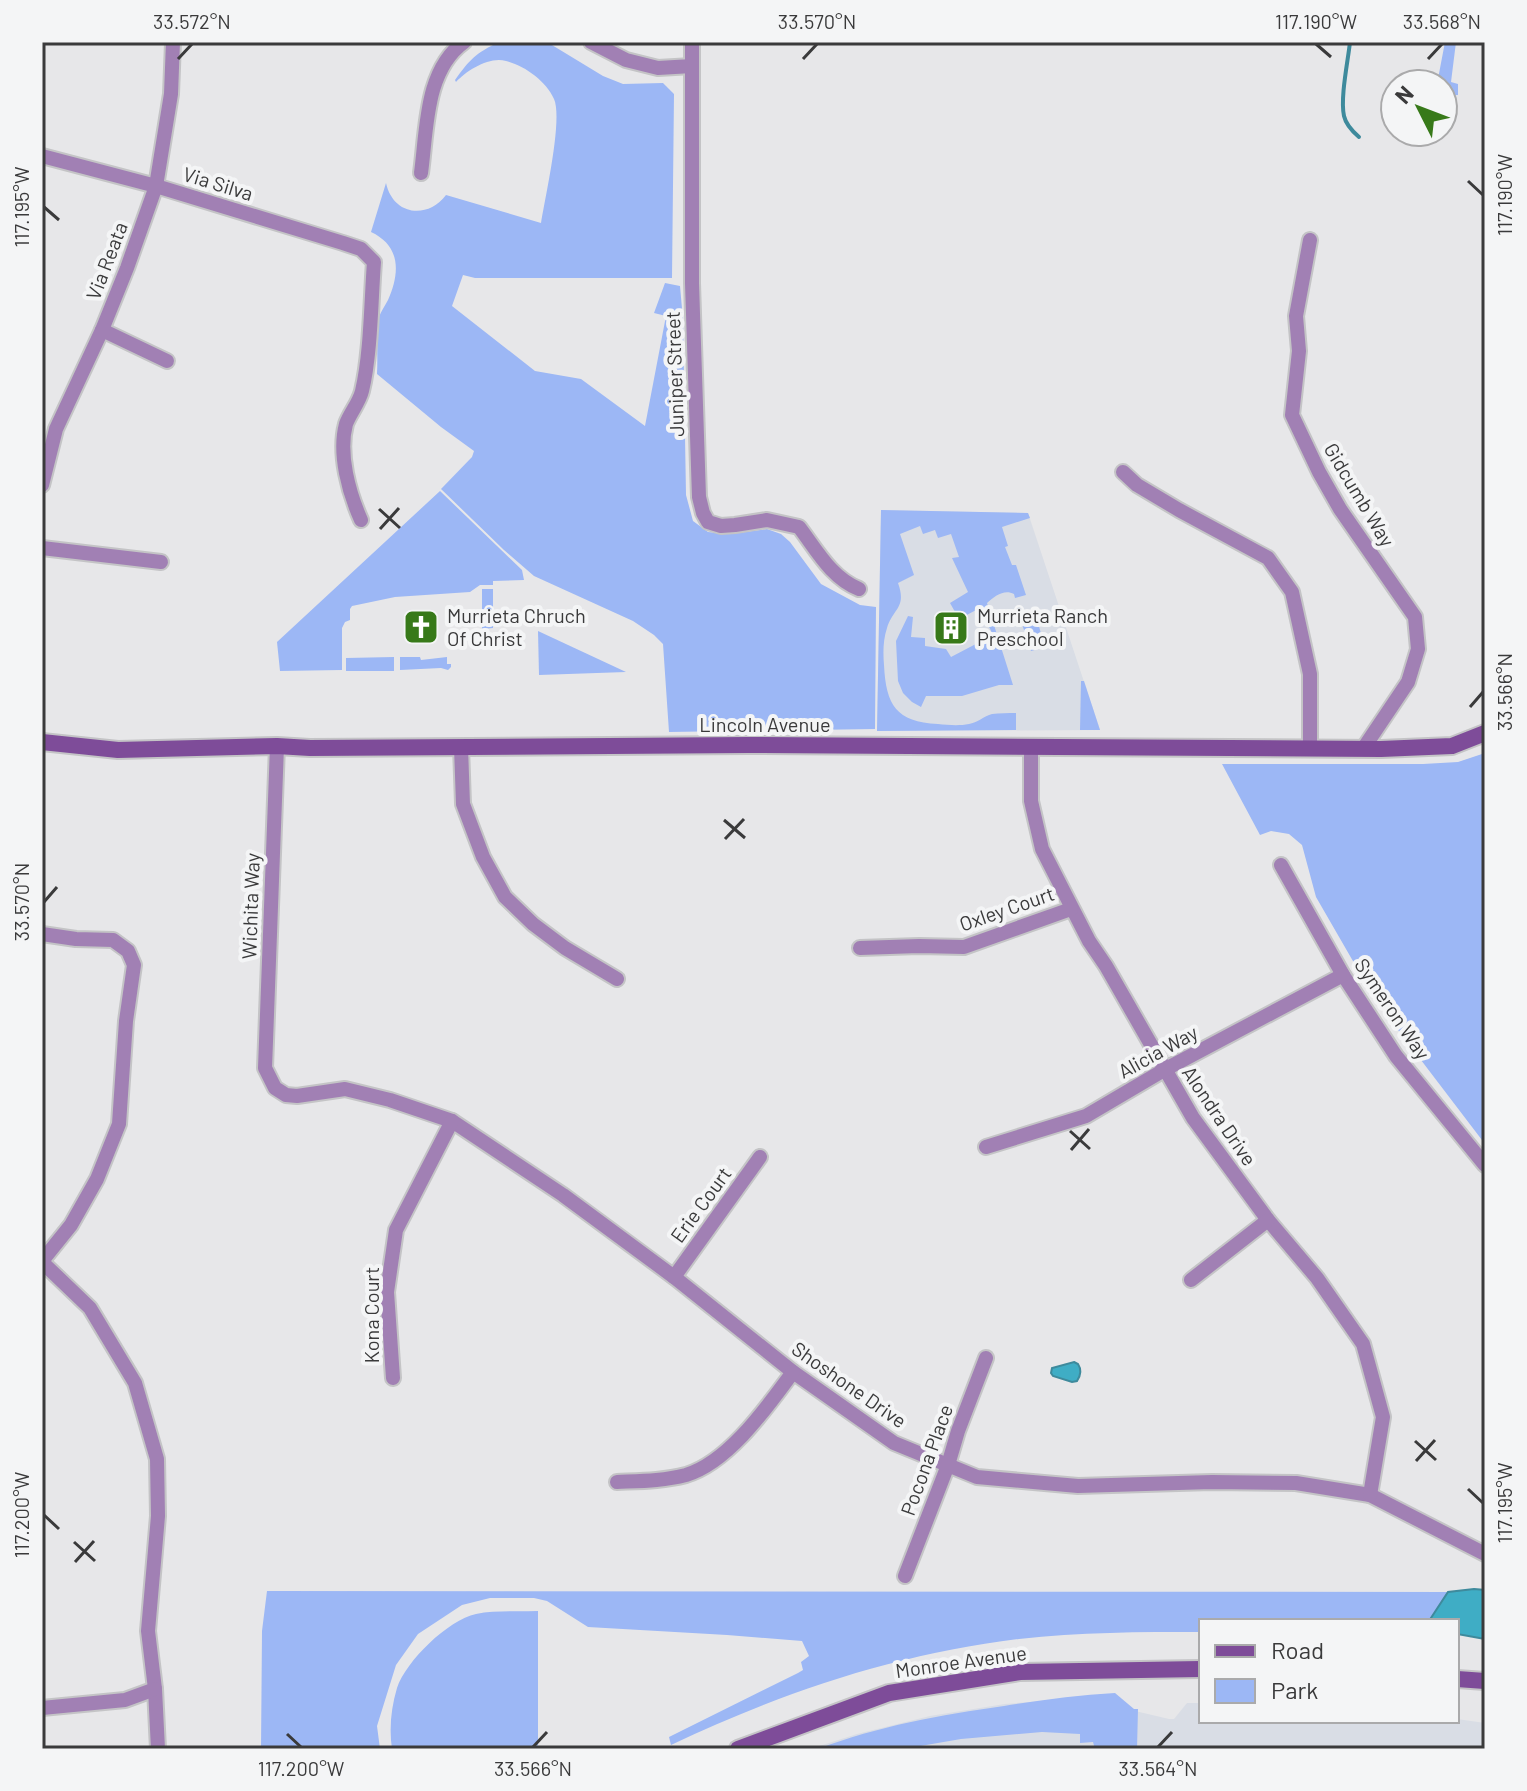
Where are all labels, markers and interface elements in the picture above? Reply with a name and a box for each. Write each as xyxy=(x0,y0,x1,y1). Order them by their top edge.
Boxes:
text: 33.572°N xyxy=(153,9,231,33)
text: 33.570°N xyxy=(778,9,856,33)
text: 117.190°W xyxy=(1275,9,1357,33)
text: 33.568°N xyxy=(1403,9,1481,33)
north arrow xyxy=(1379,68,1459,148)
text: N xyxy=(1389,80,1418,108)
text: 117.190°W xyxy=(1492,154,1516,236)
street label: Via Silva xyxy=(180,161,256,205)
text: 117.195°W xyxy=(9,166,33,248)
street label: Via Reata xyxy=(80,218,132,303)
street label: Juniper Street xyxy=(660,311,688,437)
street label: Gidcumb Way xyxy=(1320,438,1400,551)
place label: Murrieta Chruch Of Christ xyxy=(447,603,586,650)
place label: Murrieta Ranch Preschool xyxy=(977,603,1108,650)
church icon: Murrieta Chruch Of Christ xyxy=(402,608,440,646)
building icon: Murrieta Ranch Preschool xyxy=(932,609,970,647)
text: 33.566°N xyxy=(1492,653,1516,731)
street label: Lincoln Avenue xyxy=(699,712,831,736)
street label: Wichita Way xyxy=(236,852,264,960)
text: 33.570°N xyxy=(9,863,33,941)
street label: Oxley Court xyxy=(956,881,1057,935)
street label: Symeron Way xyxy=(1350,953,1435,1064)
street label: Alicia Way xyxy=(1113,1019,1202,1083)
street label: Alondra Drive xyxy=(1178,1061,1262,1170)
street label: Erie Court xyxy=(665,1162,736,1247)
street label: Kona Court xyxy=(359,1267,383,1363)
street label: Shoshone Drive xyxy=(788,1336,911,1433)
street label: Pocona Place xyxy=(895,1401,957,1518)
text: 117.195°W xyxy=(1492,1462,1516,1544)
text: 117.200°W xyxy=(9,1471,33,1558)
legend xyxy=(1199,1619,1459,1723)
text: Road xyxy=(1271,1635,1324,1664)
street label: Monroe Avenue xyxy=(894,1640,1028,1682)
text: Park xyxy=(1271,1675,1318,1704)
text: 117.200°W xyxy=(258,1756,345,1780)
text: 33.566°N xyxy=(494,1756,572,1780)
text: 33.564°N xyxy=(1119,1756,1197,1780)

